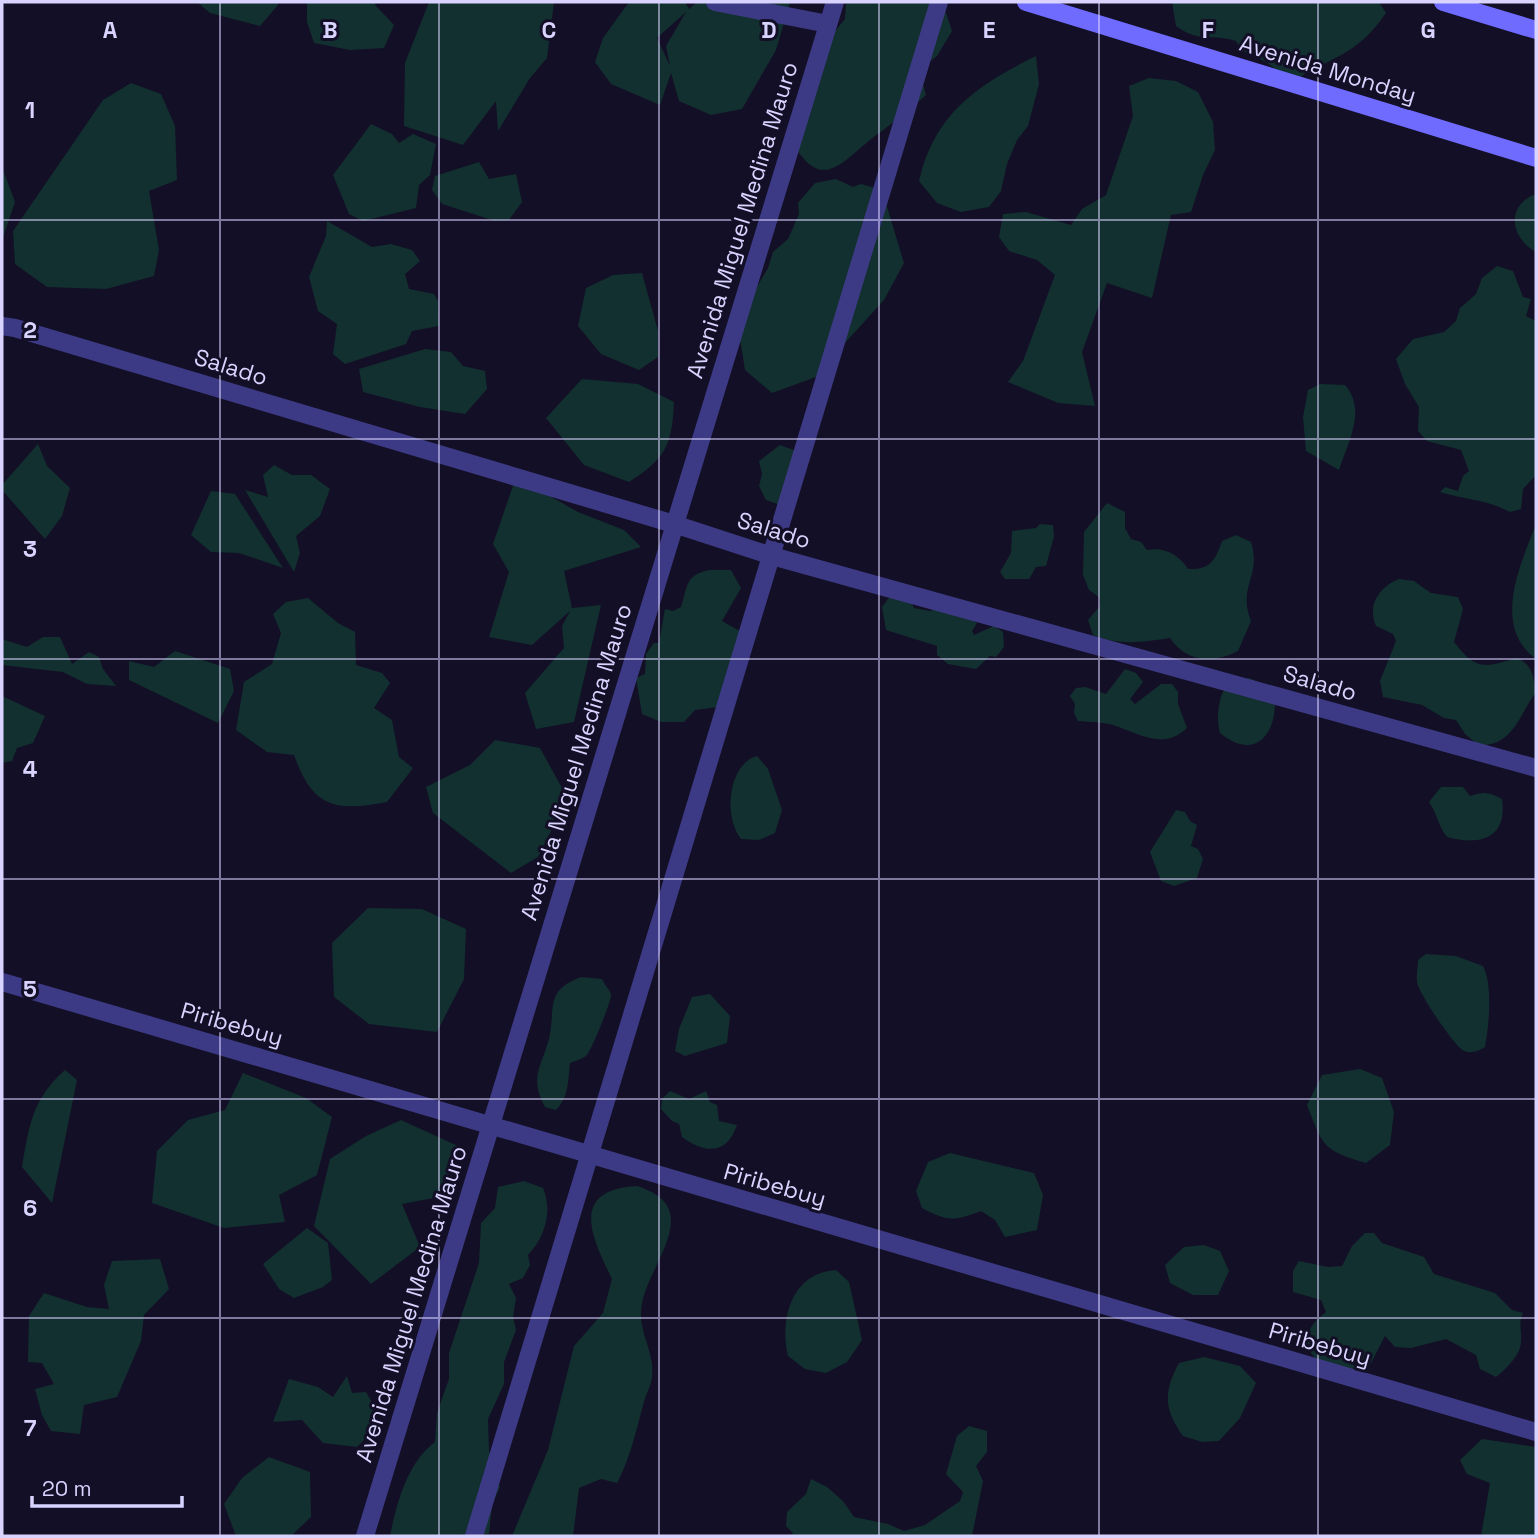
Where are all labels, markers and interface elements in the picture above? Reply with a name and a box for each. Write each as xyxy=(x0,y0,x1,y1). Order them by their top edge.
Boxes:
text: A xyxy=(103,15,118,45)
text: B xyxy=(322,15,338,45)
text: C xyxy=(542,15,556,45)
text: D xyxy=(761,15,777,45)
text: E xyxy=(983,15,995,45)
text: F xyxy=(1202,15,1214,45)
text: G xyxy=(1420,15,1436,45)
street label: Avenida Monday xyxy=(1236,28,1420,110)
street label: Avenida Miguel Medina Mauro xyxy=(679,58,805,382)
text: 1 xyxy=(25,95,35,125)
text: 2 xyxy=(23,315,37,345)
street label: Salado xyxy=(191,342,271,392)
street label: Salado xyxy=(734,505,814,555)
text: 3 xyxy=(23,534,37,564)
street label: Avenida Miguel Medina Mauro xyxy=(513,600,639,924)
street label: Salado xyxy=(1280,658,1360,708)
text: 4 xyxy=(23,754,38,784)
text: 5 xyxy=(23,974,37,1004)
street label: Piribebuy xyxy=(177,995,287,1053)
street label: Avenida Miguel Medina Mauro xyxy=(348,1142,474,1466)
street label: Piribebuy xyxy=(720,1156,830,1214)
text: 6 xyxy=(23,1193,37,1223)
street label: Piribebuy xyxy=(1265,1315,1375,1373)
text: 7 xyxy=(24,1413,37,1443)
scale bar xyxy=(32,1464,182,1508)
text: 20 m xyxy=(42,1475,92,1502)

